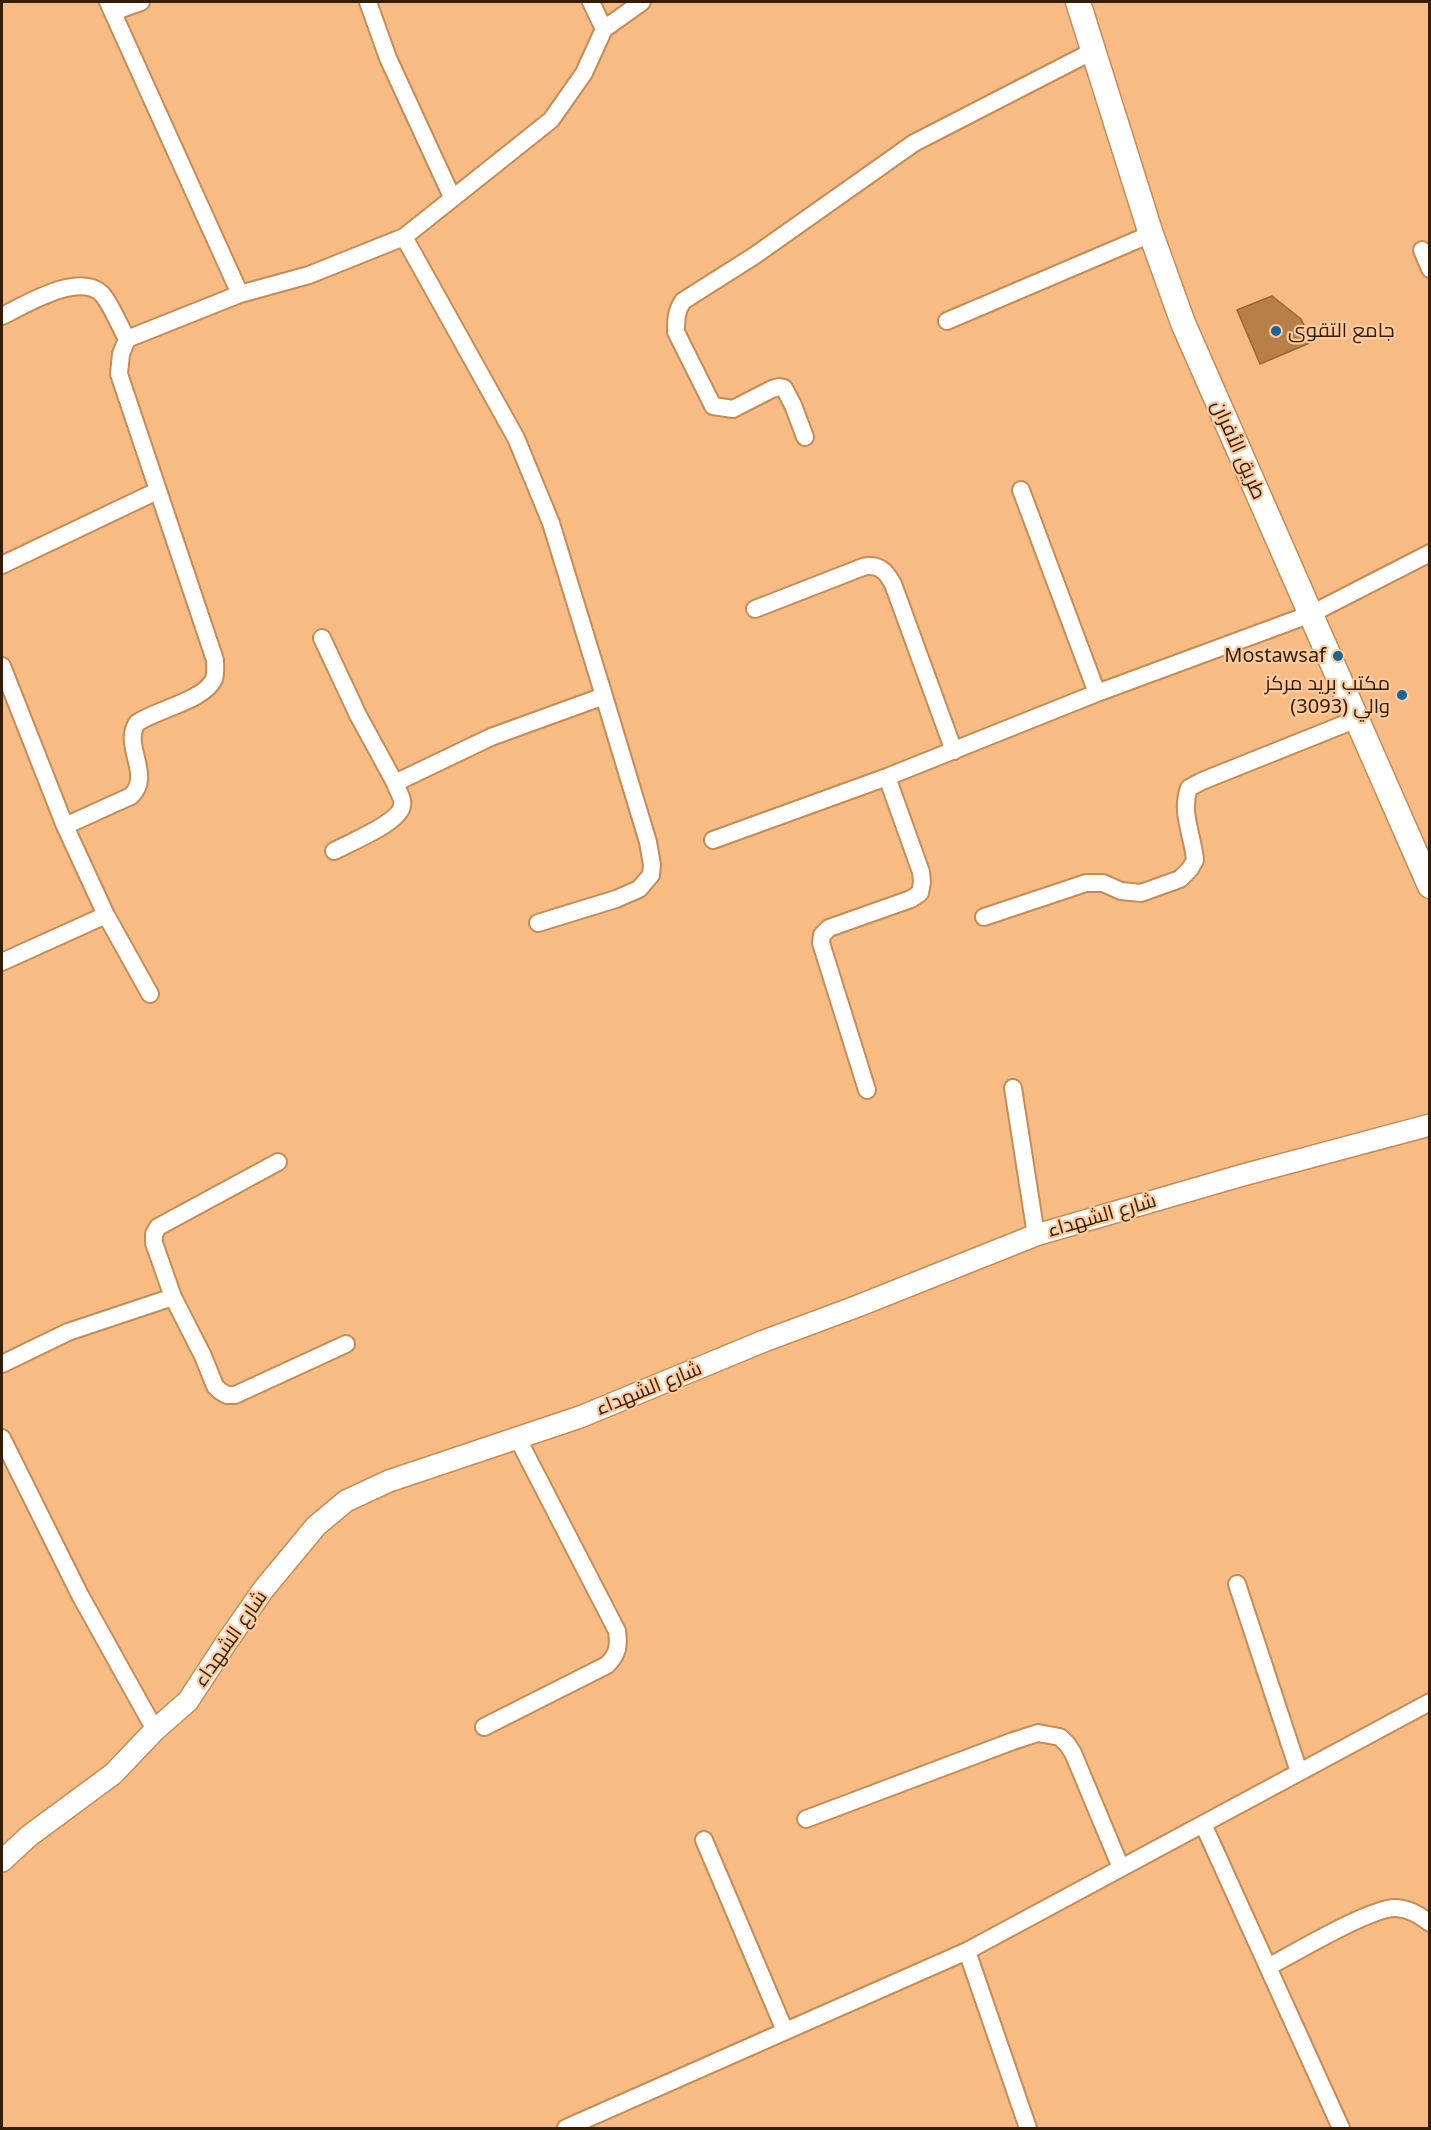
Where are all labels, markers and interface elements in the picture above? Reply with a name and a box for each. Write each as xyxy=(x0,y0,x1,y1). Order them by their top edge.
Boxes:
place label: جامع التقوى xyxy=(1288,319,1395,343)
marker: جامع التقوى xyxy=(1269,324,1283,338)
street label: طريق الأفران xyxy=(1205,397,1271,503)
place label: Mostawsaf xyxy=(1224,644,1326,668)
marker: Mostawsaf xyxy=(1331,649,1345,663)
place label: مكتب بريد مركز والي (3093) xyxy=(1265,672,1390,719)
marker: مكتب بريد مركز والي (3093) xyxy=(1395,688,1409,702)
street label: شارع الشهداء xyxy=(1045,1189,1159,1243)
street label: شارع الشهداء xyxy=(592,1357,706,1421)
street label: شارع الشهداء xyxy=(189,1586,273,1692)

